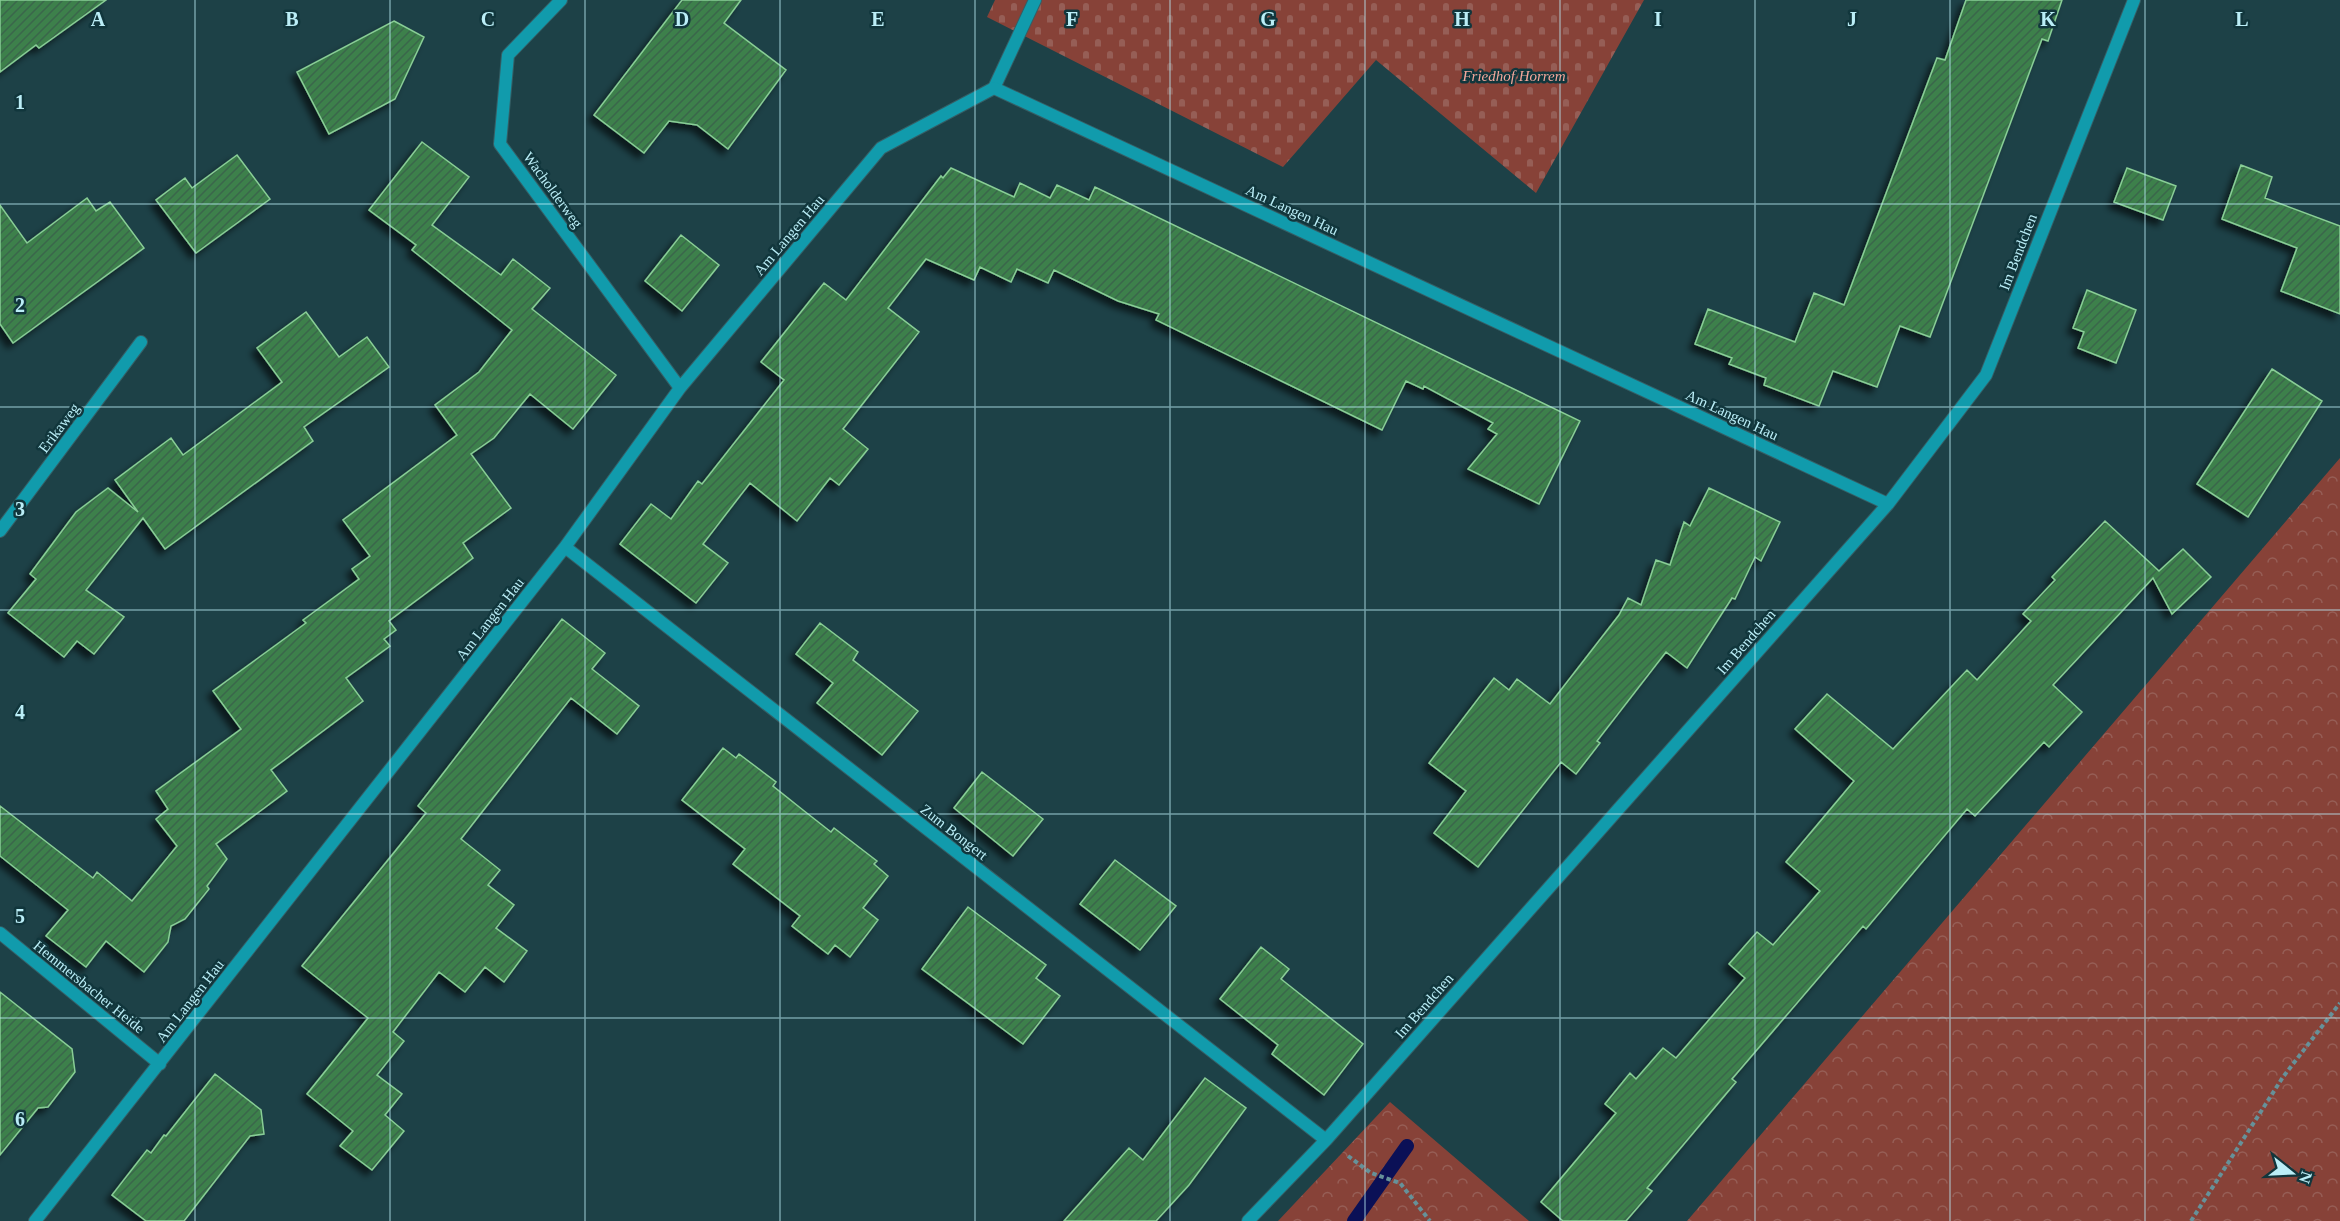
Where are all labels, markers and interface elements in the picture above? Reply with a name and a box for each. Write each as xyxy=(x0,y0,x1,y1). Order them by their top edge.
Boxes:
text: A xyxy=(91,8,106,30)
text: B xyxy=(285,8,299,30)
text: C xyxy=(481,8,495,30)
text: D xyxy=(675,8,689,30)
text: E xyxy=(871,8,885,30)
text: F xyxy=(1066,8,1078,30)
text: G xyxy=(1260,8,1276,30)
text: H xyxy=(1454,8,1470,30)
text: I xyxy=(1654,8,1662,30)
text: J xyxy=(1847,8,1857,30)
text: K xyxy=(2040,8,2056,30)
text: L xyxy=(2235,8,2249,30)
park label: Friedhof Horrem xyxy=(1461,68,1566,84)
text: 1 xyxy=(15,91,25,113)
street label: Wacholderweg xyxy=(520,149,586,231)
street label: Am Langen Hau xyxy=(1243,182,1341,239)
street label: Am Langen Hau xyxy=(751,191,828,278)
street label: Im Bendchen xyxy=(1996,211,2040,292)
text: 2 xyxy=(15,294,25,316)
street label: Am Langen Hau xyxy=(1683,387,1781,444)
street label: Erikaweg xyxy=(35,400,83,456)
text: 3 xyxy=(15,498,25,520)
street label: Am Langen Hau xyxy=(453,574,527,663)
street label: Im Bendchen xyxy=(1714,606,1779,678)
text: 4 xyxy=(15,701,25,723)
street label: Zum Bongert xyxy=(917,801,991,864)
text: 5 xyxy=(15,905,25,927)
street label: Hemmersbacher Heide xyxy=(30,937,148,1037)
street label: Am Langen Hau xyxy=(153,956,227,1045)
street label: Im Bendchen xyxy=(1392,970,1457,1042)
text: 6 xyxy=(15,1108,25,1130)
north arrow xyxy=(2262,1143,2322,1203)
text: N xyxy=(2296,1169,2316,1186)

